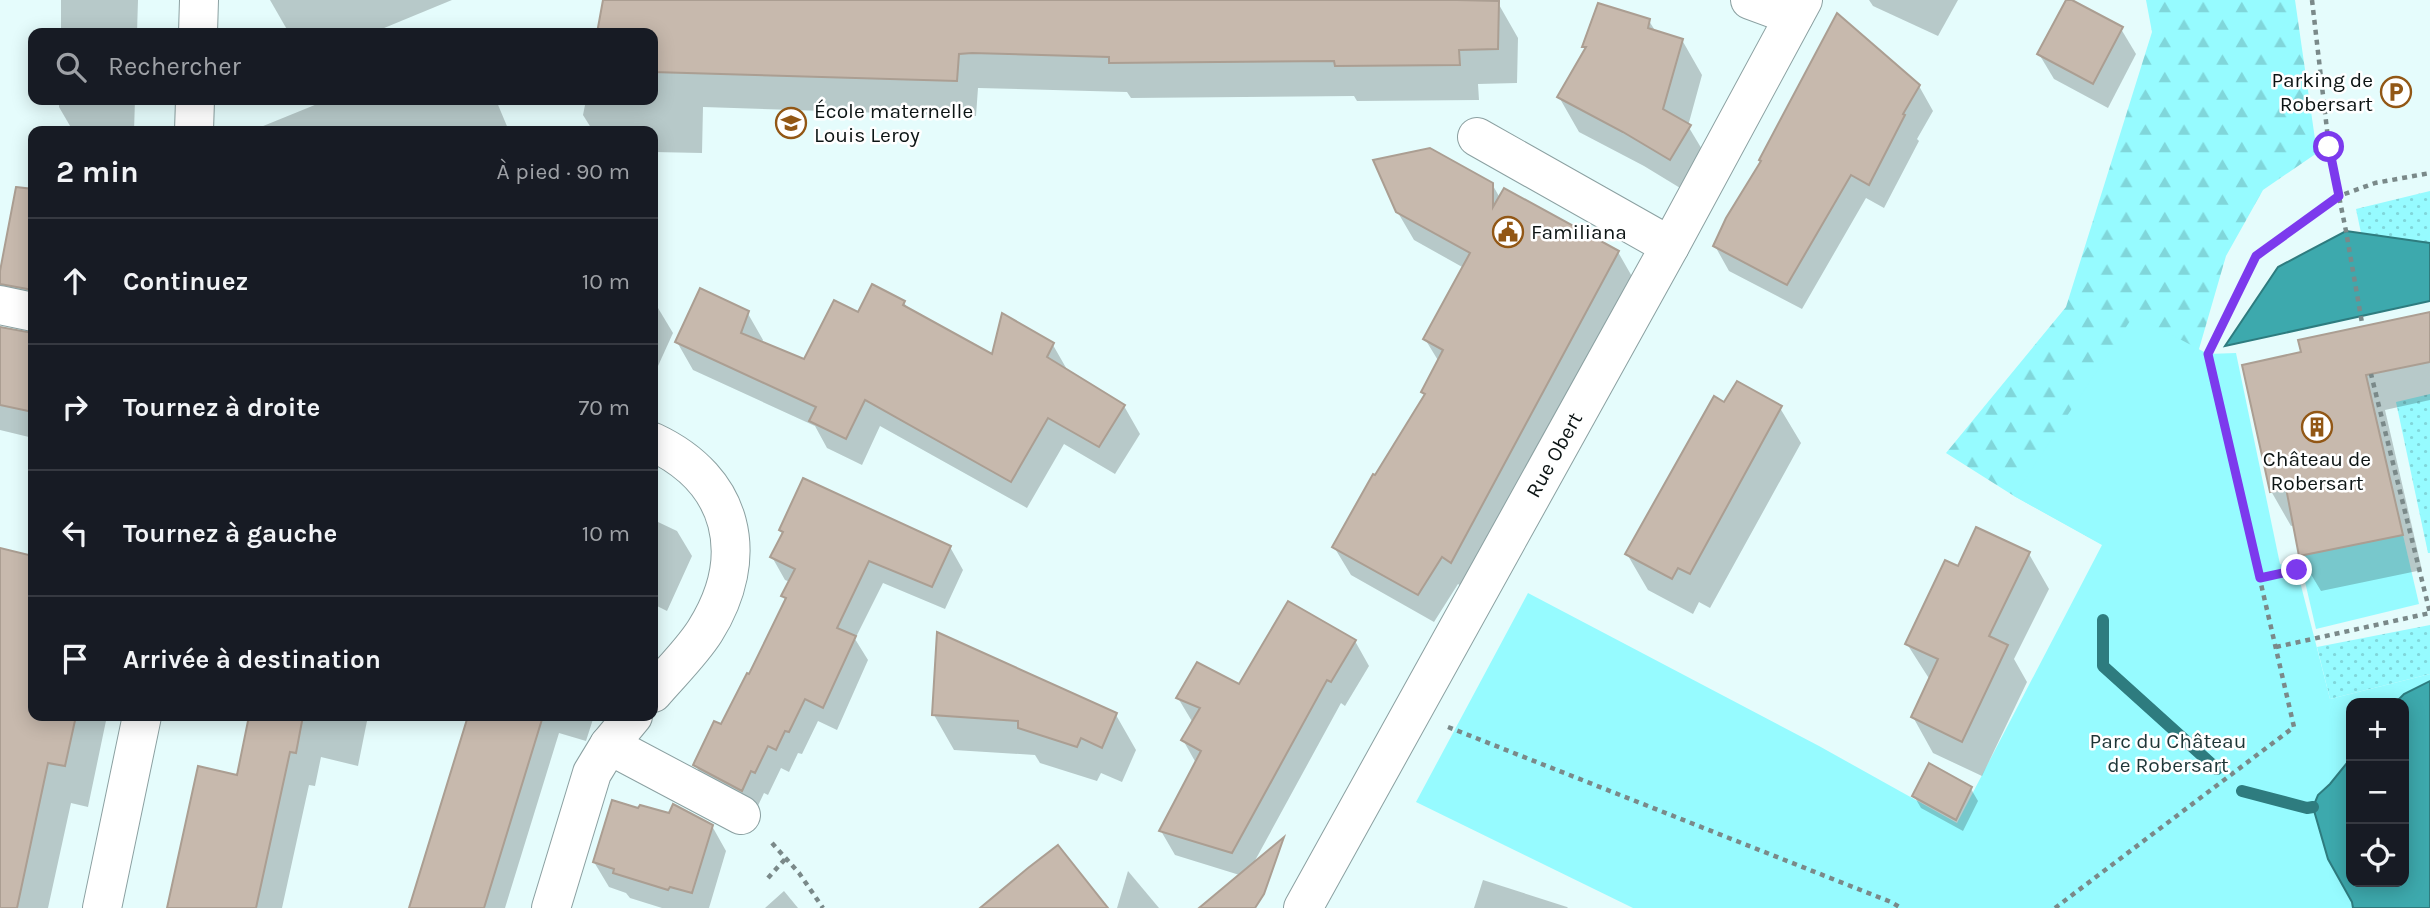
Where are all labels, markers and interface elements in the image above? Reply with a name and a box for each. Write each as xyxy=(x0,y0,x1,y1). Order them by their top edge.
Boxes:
search box xyxy=(28,28,658,105)
icon: search xyxy=(52,48,90,86)
text: Rechercher xyxy=(108,51,241,82)
place label: Parking de Robersart xyxy=(2271,68,2373,116)
parking icon: Parking de Robersart xyxy=(2379,75,2413,109)
place label: École maternelle Louis Leroy xyxy=(814,99,973,147)
school or university icon: École maternelle Louis Leroy xyxy=(774,106,808,140)
route start xyxy=(2313,131,2344,162)
text: 2 min xyxy=(56,154,139,190)
text: À pied · 90 m xyxy=(497,158,630,185)
public building icon: Familiana xyxy=(1491,215,1525,249)
place label: Familiana xyxy=(1531,220,1627,244)
icon: ahead xyxy=(56,262,94,300)
text: Continuez xyxy=(123,266,248,297)
text: 10 m xyxy=(582,268,630,295)
icon: right xyxy=(56,388,94,426)
text: Tournez à droite xyxy=(123,392,320,423)
text: 70 m xyxy=(579,394,630,421)
street label: Rue Obert xyxy=(1521,408,1587,502)
building icon: Château de Robersart xyxy=(2300,410,2334,444)
place label: Château de Robersart xyxy=(2263,447,2371,495)
icon: left xyxy=(56,514,94,552)
text: Tournez à gauche xyxy=(123,518,337,549)
text: 10 m xyxy=(582,520,630,547)
route end xyxy=(2281,554,2312,585)
icon: arrive xyxy=(56,640,94,678)
text: Arrivée à destination xyxy=(123,644,381,675)
map controls xyxy=(2346,698,2409,887)
button: + xyxy=(2346,698,2409,761)
park label: Parc du Château de Robersart xyxy=(2090,729,2246,777)
button: − xyxy=(2346,761,2409,824)
button: locate xyxy=(2346,824,2409,887)

